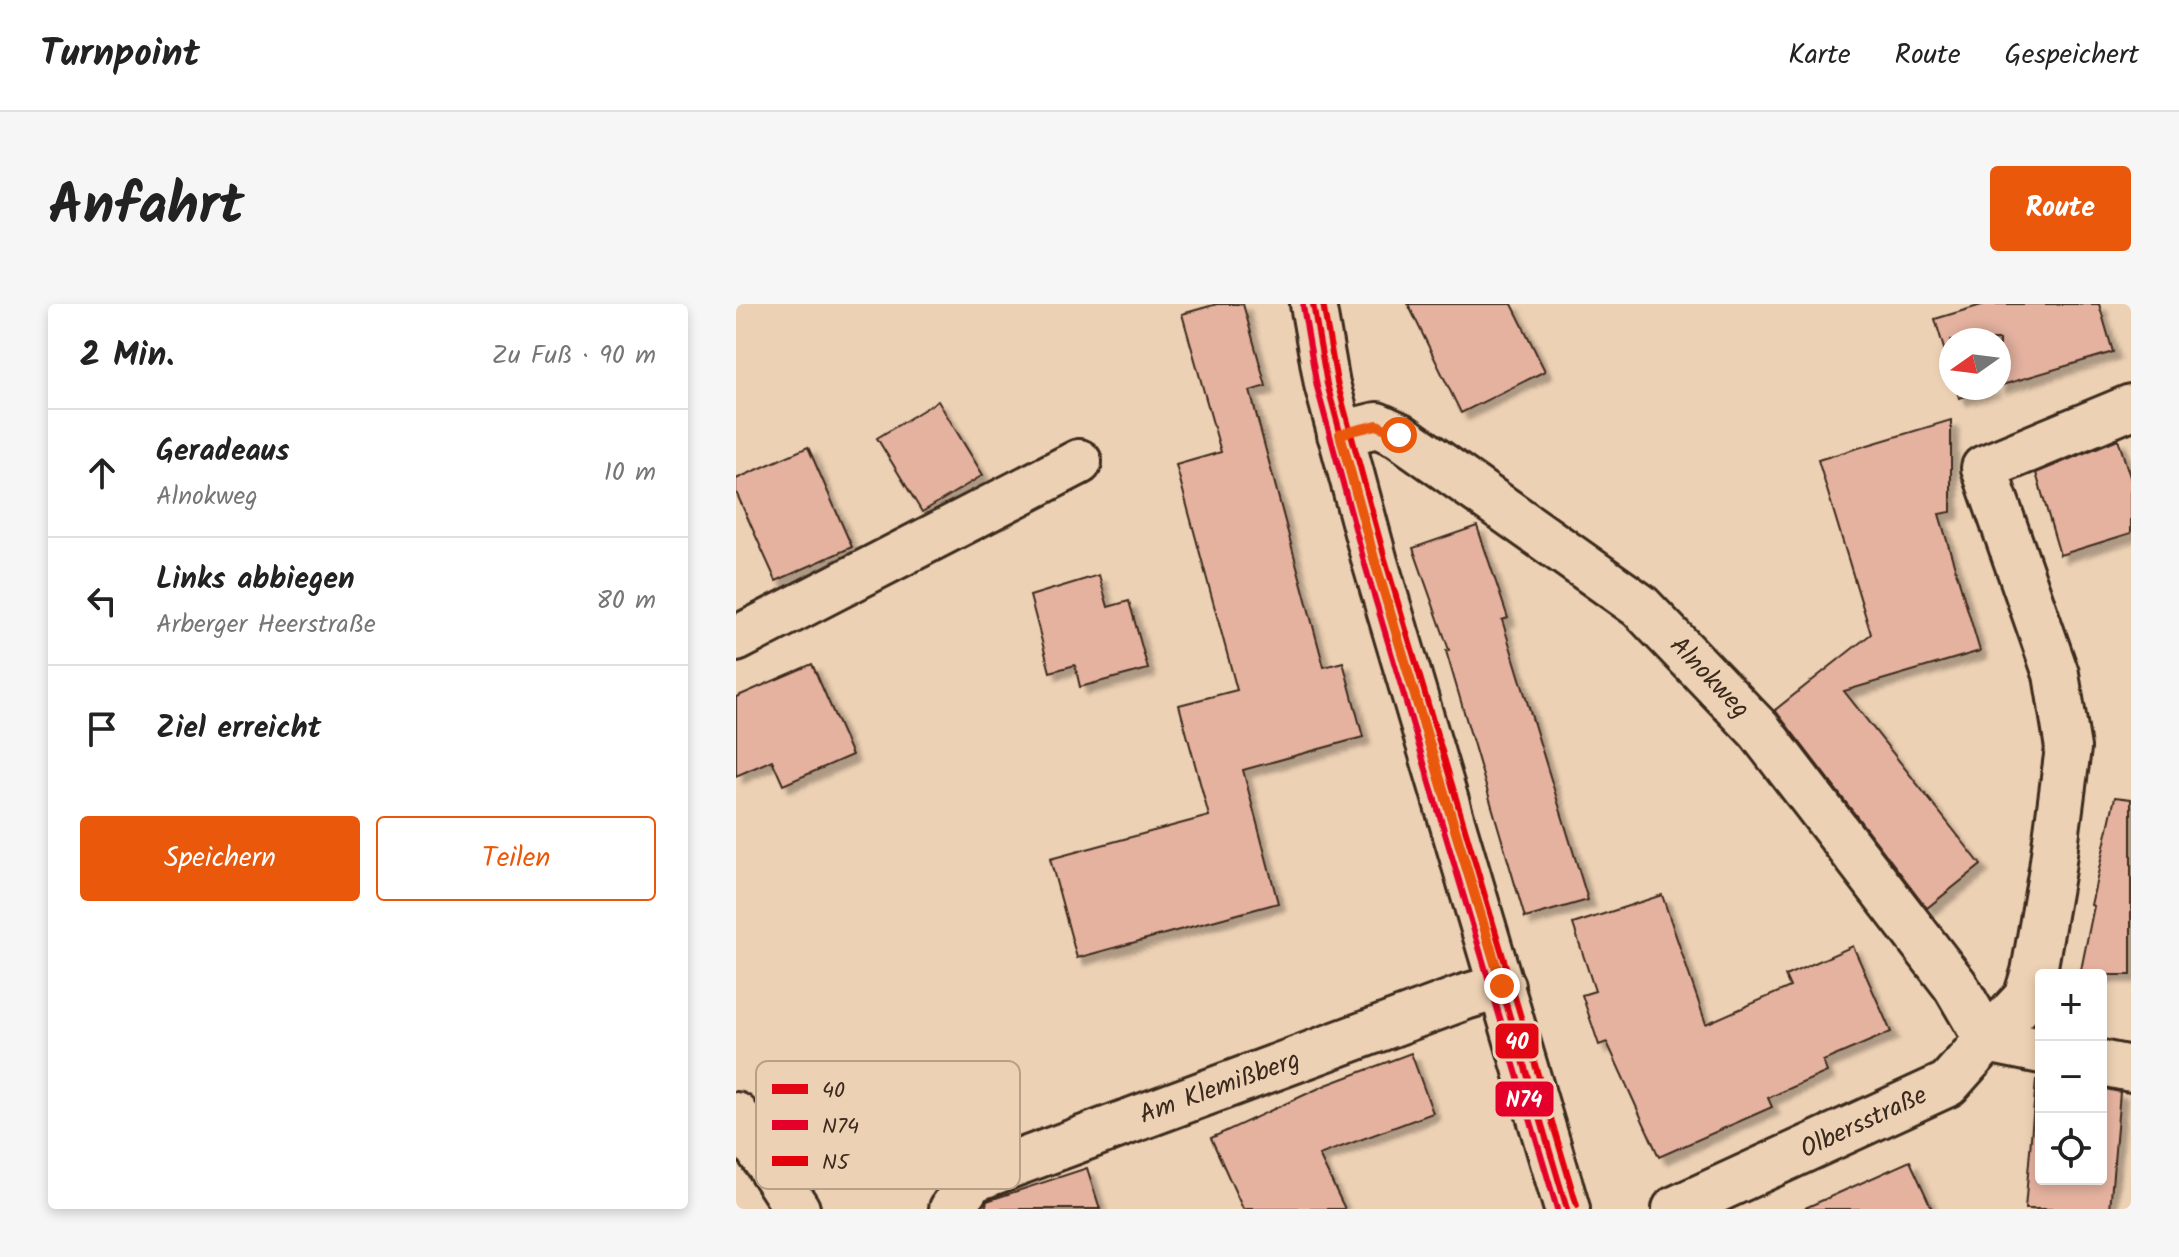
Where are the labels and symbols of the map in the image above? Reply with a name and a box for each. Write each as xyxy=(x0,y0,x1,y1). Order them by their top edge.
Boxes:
north arrow xyxy=(1939,328,2011,400)
route start xyxy=(1381,417,1417,453)
street label: Alnokweg xyxy=(1659,627,1759,729)
route end xyxy=(1484,968,1520,1004)
line badge: 40 xyxy=(1494,1022,1540,1060)
text: 40 xyxy=(1505,1026,1529,1061)
street label: Am Klemißberg xyxy=(1134,1039,1306,1137)
legend xyxy=(756,1061,1020,1189)
text: 40 xyxy=(822,1074,845,1109)
street label: Olbersstraße xyxy=(1793,1075,1935,1171)
line badge: N74 xyxy=(1494,1080,1555,1118)
text: N74 xyxy=(1506,1084,1542,1119)
text: N74 xyxy=(822,1110,859,1145)
text: N5 xyxy=(822,1146,850,1181)

